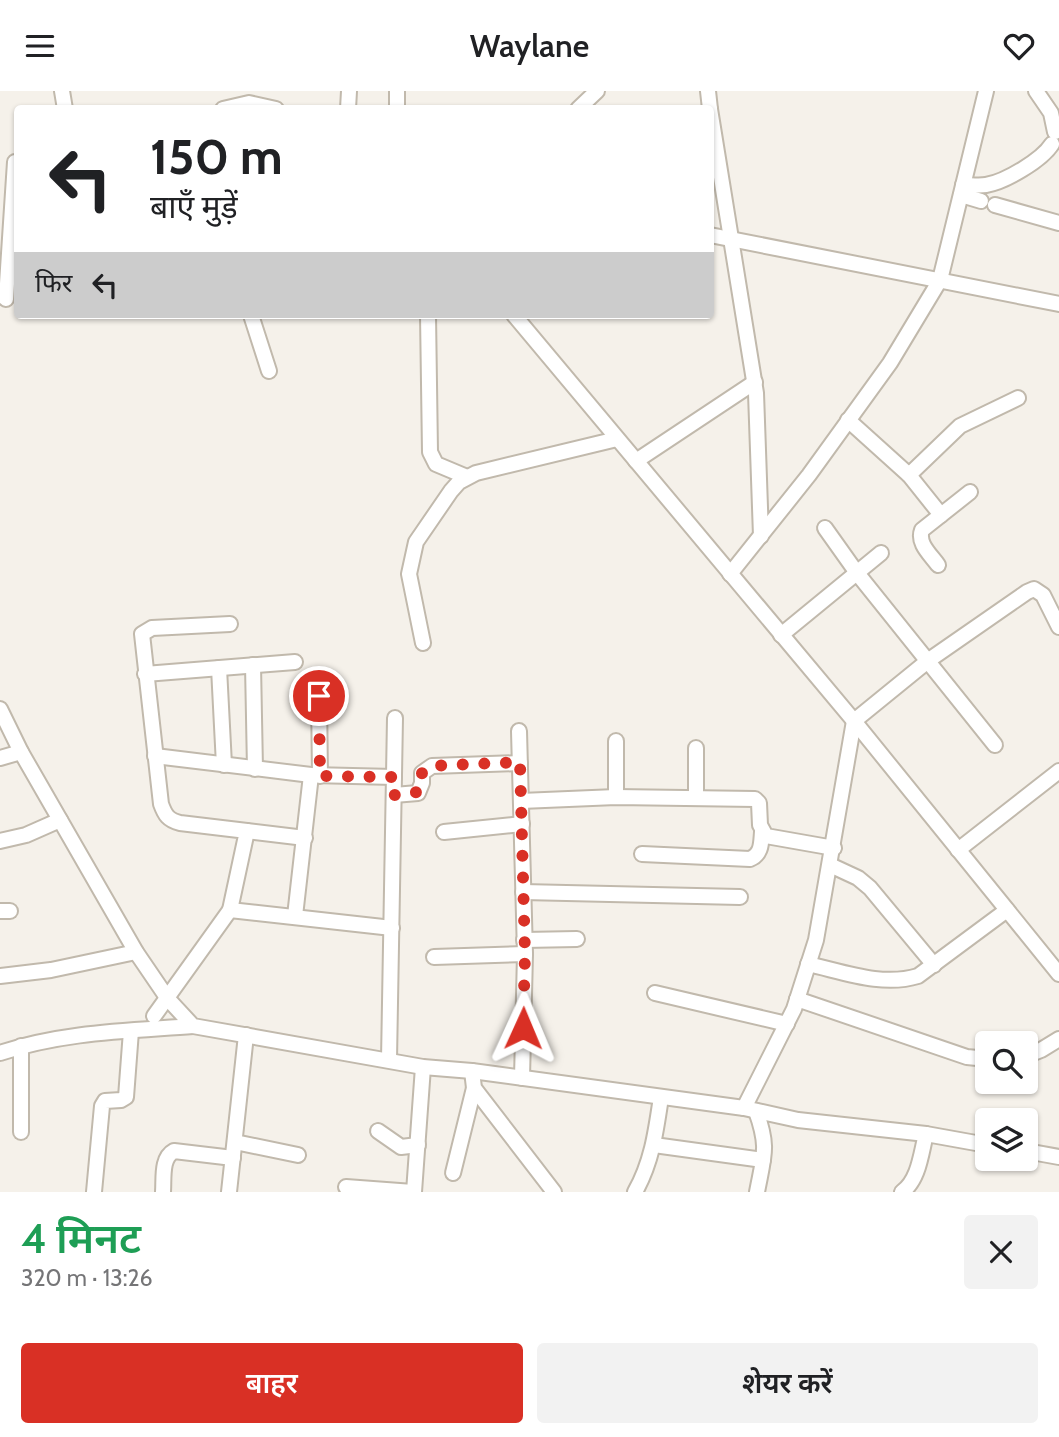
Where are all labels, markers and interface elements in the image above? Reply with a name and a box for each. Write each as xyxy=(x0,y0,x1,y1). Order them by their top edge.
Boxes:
text: Waylane xyxy=(470,26,589,65)
icon: menu xyxy=(21,27,59,65)
icon: heart xyxy=(1000,27,1038,65)
text: 150 m xyxy=(150,127,283,186)
icon: left xyxy=(35,133,126,224)
text: बाएँ मुड़ें xyxy=(150,187,238,226)
icon: left xyxy=(86,266,124,304)
text: फिर xyxy=(35,267,72,299)
pin xyxy=(289,666,349,726)
icon: arrive xyxy=(300,677,338,715)
position arrow xyxy=(486,991,560,1065)
map controls xyxy=(975,1031,1038,1171)
button: search xyxy=(975,1031,1038,1094)
button: layers xyxy=(975,1108,1038,1171)
text: 4 मिनट xyxy=(21,1212,141,1264)
button: close xyxy=(964,1215,1038,1289)
text: 320 m · 13:26 xyxy=(21,1264,153,1292)
button: बाहर xyxy=(21,1343,523,1423)
button: शेयर करें xyxy=(537,1343,1038,1423)

